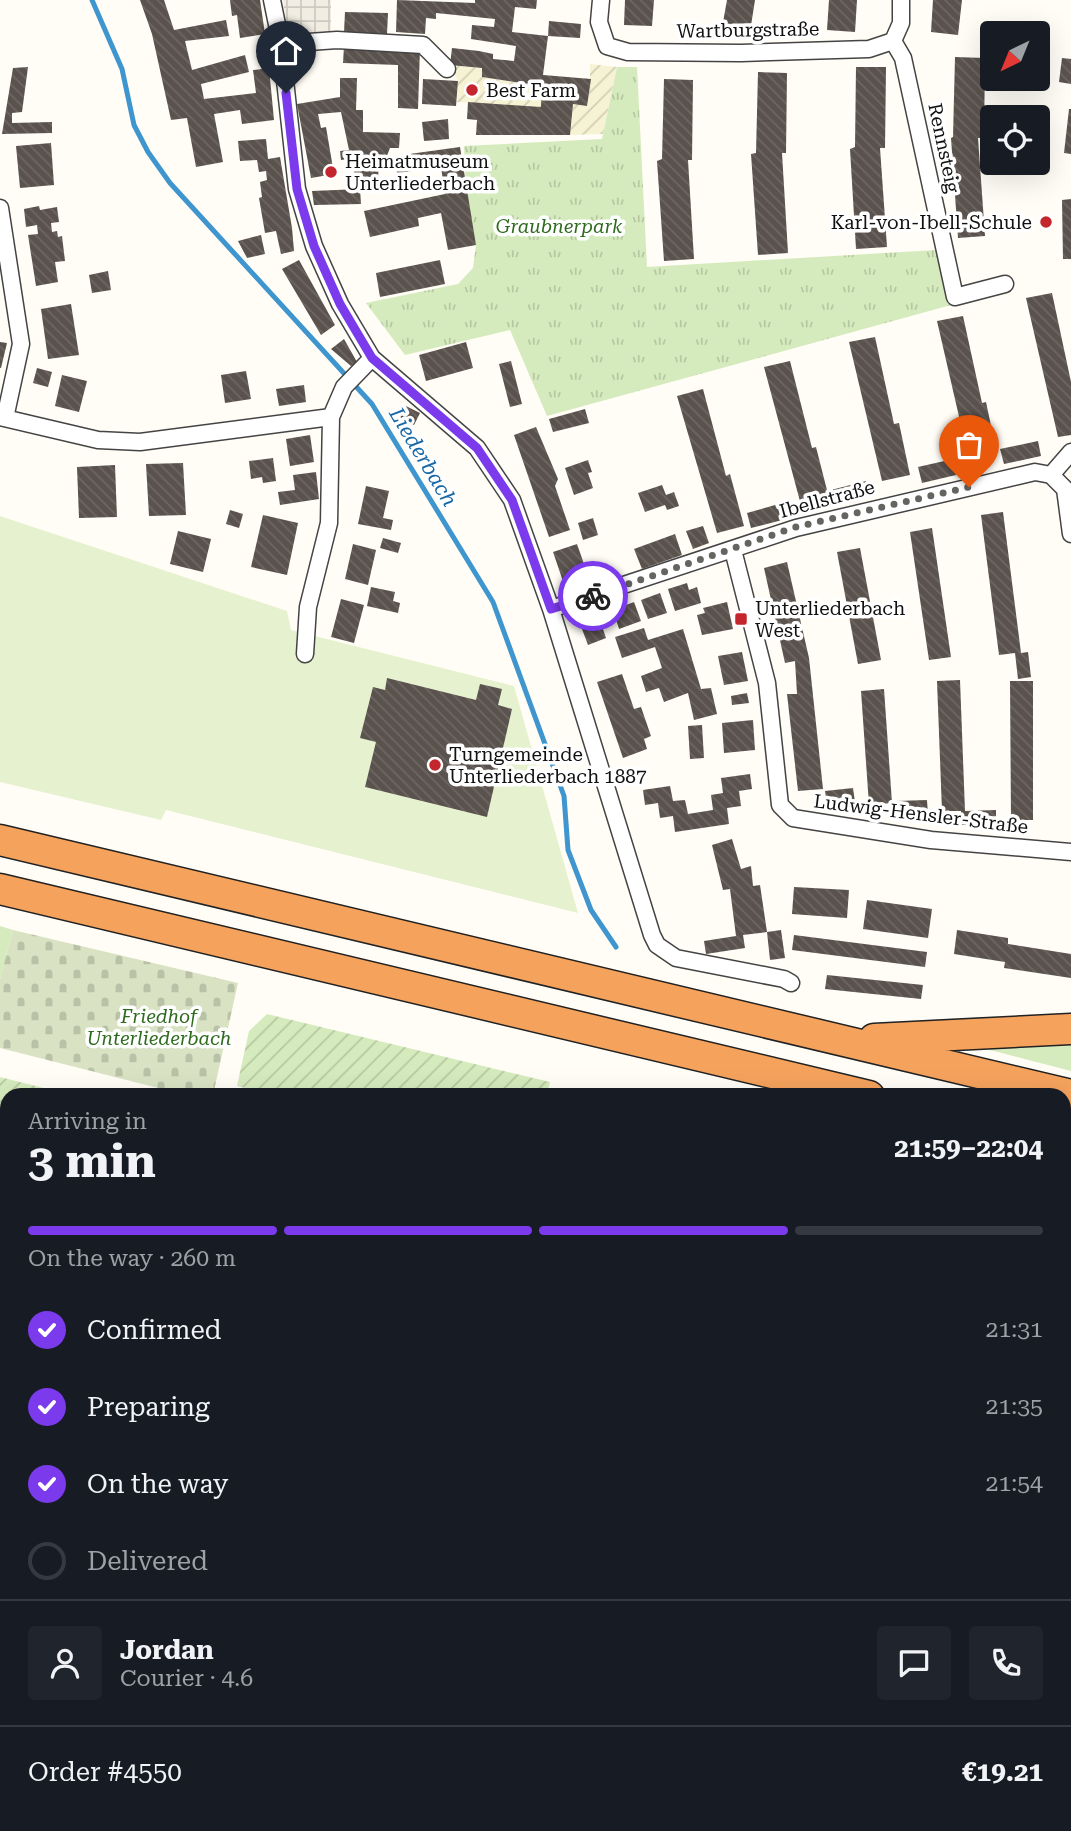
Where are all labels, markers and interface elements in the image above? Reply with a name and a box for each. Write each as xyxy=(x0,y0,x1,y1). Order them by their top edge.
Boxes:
street label: Wartburgstraße xyxy=(676,17,820,43)
pin xyxy=(256,21,316,93)
north arrow xyxy=(980,21,1050,91)
map controls xyxy=(980,21,1050,175)
icon: home xyxy=(267,32,305,70)
place label: Best Farm xyxy=(486,79,576,102)
marker: Best Farm xyxy=(464,82,480,98)
street label: Rennsteig xyxy=(923,101,965,195)
button: locate xyxy=(980,105,1050,175)
place label: Heimatmuseum Unterliederbach xyxy=(345,150,495,195)
marker: Heimatmuseum Unterliederbach xyxy=(323,164,339,180)
place label: Karl-von-Ibell-Schule xyxy=(831,211,1032,234)
marker: Karl-von-Ibell-Schule xyxy=(1038,214,1054,230)
park label: Graubnerpark xyxy=(496,215,623,238)
water label: Liederbach xyxy=(384,402,462,511)
pin xyxy=(939,415,999,487)
icon: bag xyxy=(950,426,988,464)
street label: Ibellstraße xyxy=(777,475,877,523)
courier xyxy=(558,561,628,631)
icon: bike xyxy=(574,577,612,615)
place label: Unterliederbach West xyxy=(755,597,905,642)
marker: Unterliederbach West xyxy=(733,611,749,627)
place label: Turngemeinde Unterliederbach 1887 xyxy=(449,743,647,788)
marker: Turngemeinde Unterliederbach 1887 xyxy=(427,757,443,773)
street label: Ludwig-Hensler-Straße xyxy=(812,789,1030,839)
park label: Friedhof Unterliederbach xyxy=(87,1005,231,1050)
text: Arriving in xyxy=(28,1108,147,1135)
text: 21:59–22:04 xyxy=(894,1133,1043,1163)
text: 3 min xyxy=(28,1134,156,1188)
text: On the way · 260 m xyxy=(28,1245,236,1272)
icon: check xyxy=(28,1311,66,1349)
text: Confirmed xyxy=(87,1315,222,1345)
text: 21:31 xyxy=(986,1316,1043,1343)
icon: check xyxy=(28,1388,66,1426)
text: Preparing xyxy=(87,1392,210,1422)
text: 21:35 xyxy=(986,1393,1043,1420)
icon: check xyxy=(28,1465,66,1503)
text: On the way xyxy=(87,1469,228,1499)
text: 21:54 xyxy=(986,1470,1043,1497)
text: Delivered xyxy=(87,1546,208,1576)
button: person xyxy=(28,1626,102,1700)
button: chat xyxy=(877,1626,951,1700)
button: phone xyxy=(969,1626,1043,1700)
text: Jordan xyxy=(120,1635,214,1665)
text: Courier · 4.6 xyxy=(120,1665,253,1692)
text: Order #4550 xyxy=(28,1757,182,1787)
text: €19.21 xyxy=(962,1757,1043,1787)

